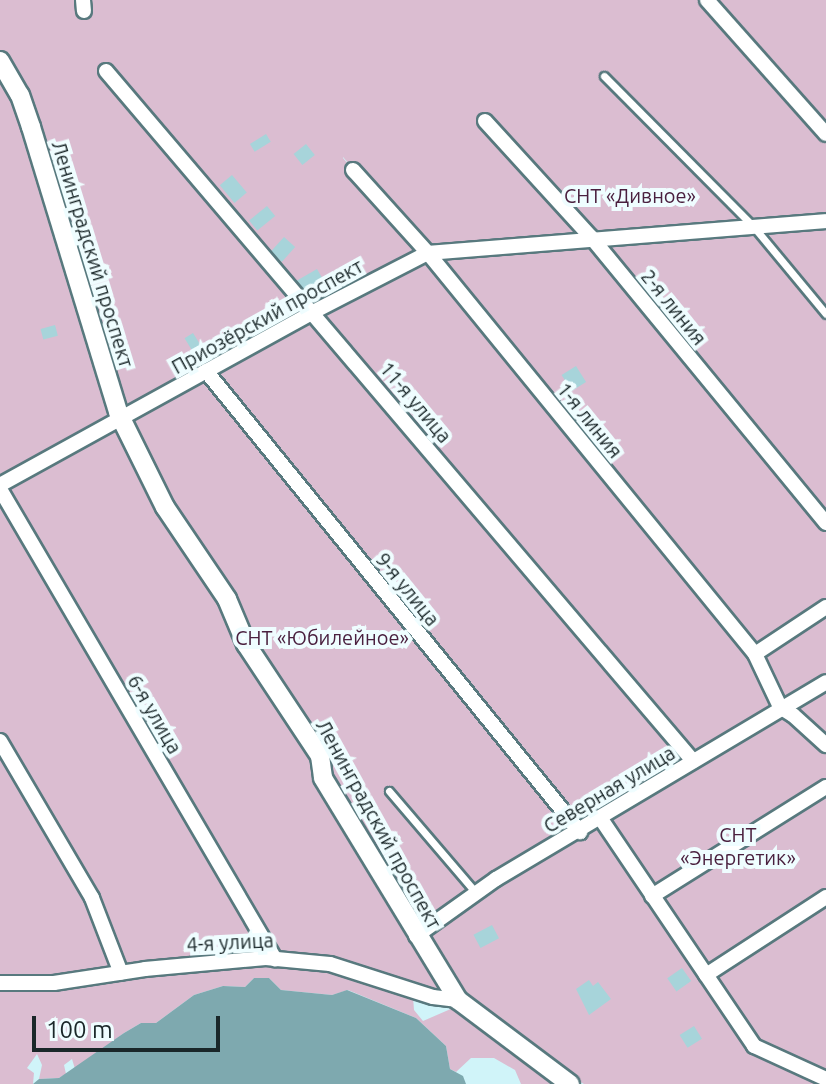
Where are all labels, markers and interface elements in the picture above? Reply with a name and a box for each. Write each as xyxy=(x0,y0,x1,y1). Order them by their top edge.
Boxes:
street label: Ленинградский проспект xyxy=(47,138,139,370)
park label: СНТ «Дивное» xyxy=(564,183,696,207)
street label: Приозёрский проспект xyxy=(167,253,367,379)
street label: 2-я линия xyxy=(636,264,712,350)
street label: 11-я улица xyxy=(375,357,457,447)
street label: 1-я линия xyxy=(552,377,628,463)
street label: 9-я улица xyxy=(371,548,445,630)
park label: СНТ «Юбилейное» xyxy=(235,625,409,649)
street label: 6-я улица xyxy=(123,670,187,758)
street label: Ленинградский проспект xyxy=(311,715,447,933)
street label: Северная улица xyxy=(539,740,679,838)
park label: СНТ «Энергетик» xyxy=(680,823,796,870)
street label: 4-я улица xyxy=(186,928,274,956)
scale bar xyxy=(36,1000,224,1050)
text: 100 m xyxy=(46,1016,113,1043)

